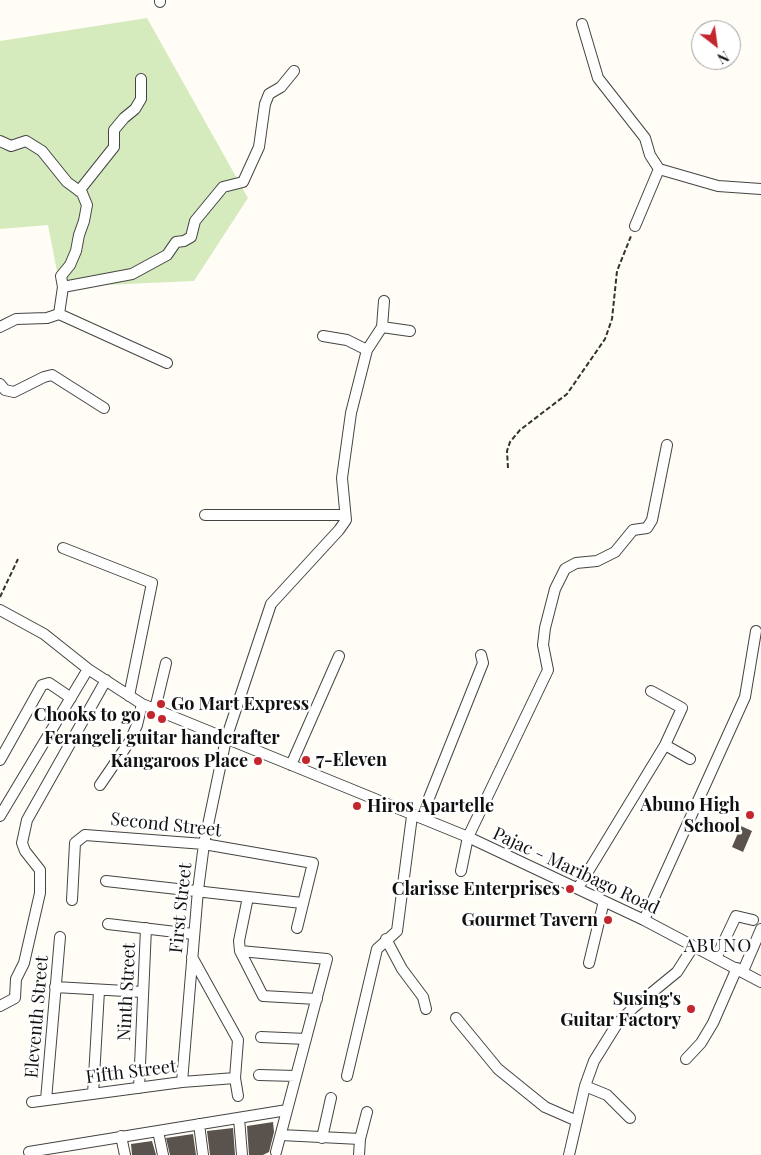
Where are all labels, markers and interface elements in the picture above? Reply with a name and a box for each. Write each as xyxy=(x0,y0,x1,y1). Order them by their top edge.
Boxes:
north arrow xyxy=(691,20,741,70)
text: N xyxy=(714,47,732,68)
place label: Go Mart Express xyxy=(171,693,309,715)
marker: Go Mart Express xyxy=(155,698,167,710)
place label: Chooks to go xyxy=(34,704,141,726)
marker: Chooks to go xyxy=(145,709,157,721)
marker: Ferangeli guitar handcrafter xyxy=(156,713,168,725)
place label: Ferangeli guitar handcrafter xyxy=(44,727,280,749)
place label: 7-Eleven xyxy=(316,749,387,771)
place label: Kangaroos Place xyxy=(111,750,248,772)
marker: 7-Eleven xyxy=(300,754,312,766)
marker: Kangaroos Place xyxy=(252,755,264,767)
place label: Abuno High School xyxy=(640,794,740,836)
place label: Hiros Apartelle xyxy=(367,795,494,817)
marker: Hiros Apartelle xyxy=(351,800,363,812)
street label: Second Street xyxy=(109,808,223,842)
marker: Abuno High School xyxy=(744,809,756,821)
street label: Pajac - Maribago Road xyxy=(489,823,663,919)
street label: First Street xyxy=(166,862,196,954)
place label: Clarisse Enterprises xyxy=(392,878,560,900)
marker: Clarisse Enterprises xyxy=(564,883,576,895)
place label: Gourmet Tavern xyxy=(461,909,598,931)
marker: Gourmet Tavern xyxy=(602,914,614,926)
district label: ABUNO xyxy=(683,935,753,957)
street label: Ninth Street xyxy=(114,942,140,1042)
street label: Eleventh Street xyxy=(21,955,53,1079)
place label: Susing's Guitar Factory xyxy=(560,988,681,1030)
marker: Susing's Guitar Factory xyxy=(685,1003,697,1015)
street label: Fifth Street xyxy=(84,1056,178,1088)

